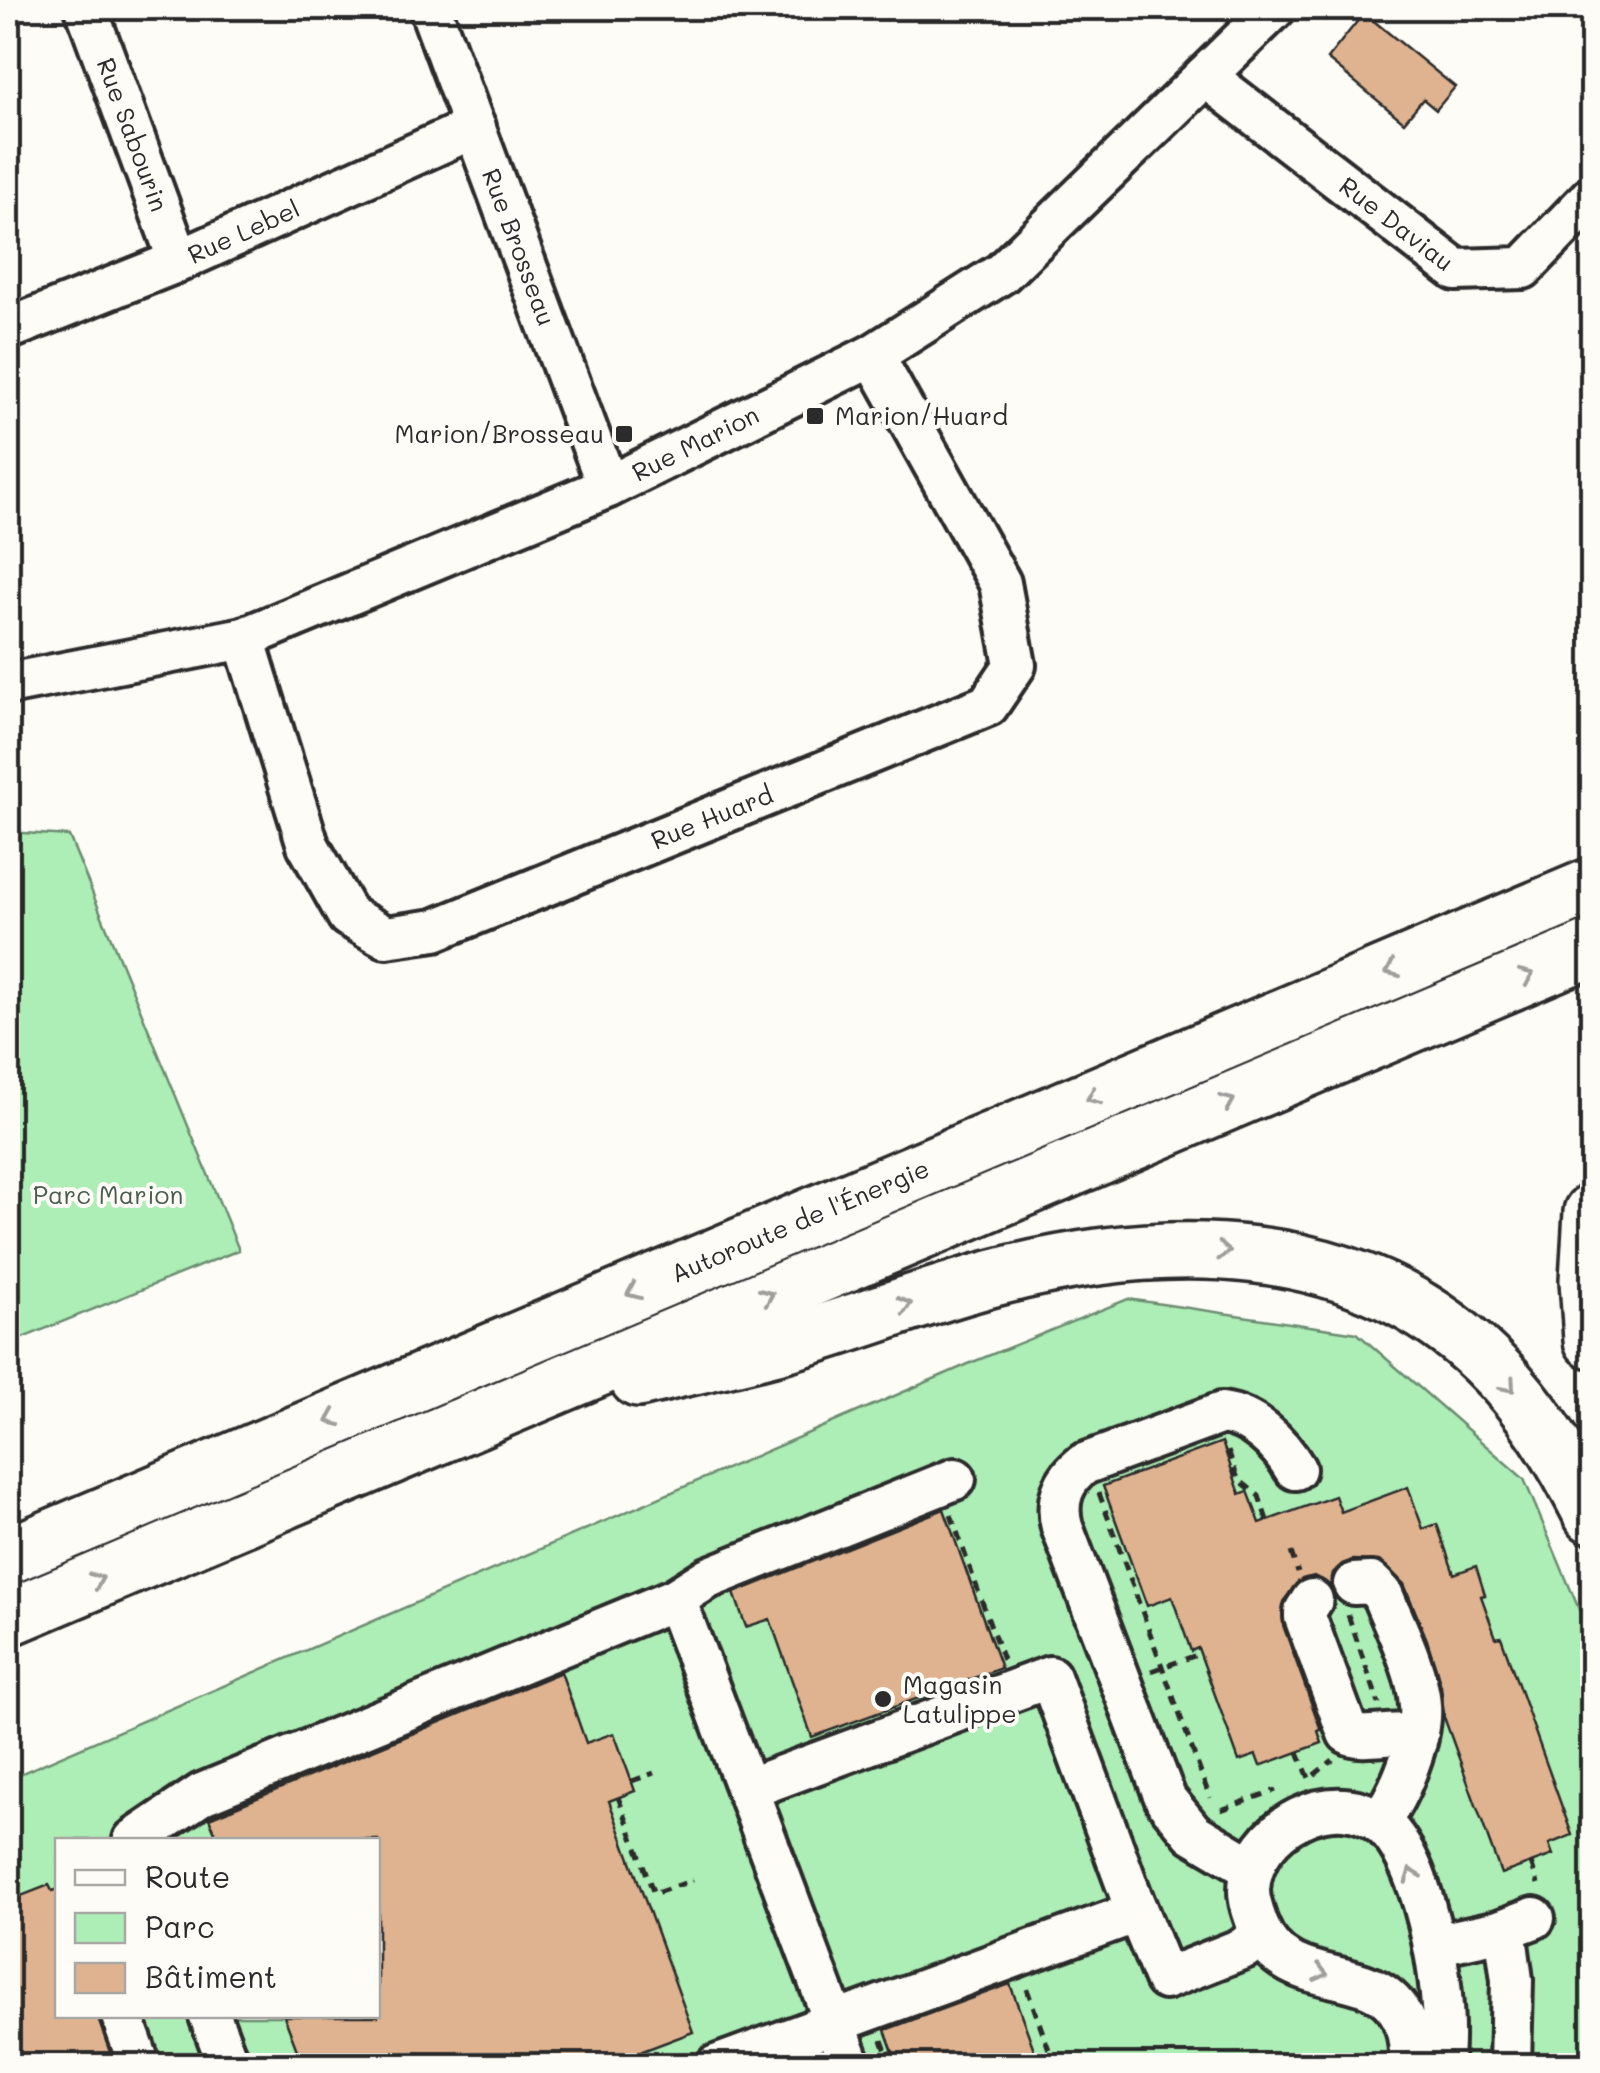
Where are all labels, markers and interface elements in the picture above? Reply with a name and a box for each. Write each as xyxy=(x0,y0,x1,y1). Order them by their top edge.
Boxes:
street label: Rue Sabourin xyxy=(91,53,176,216)
street label: Rue Brosseau xyxy=(476,164,564,330)
street label: Rue Daviau xyxy=(1333,169,1461,277)
street label: Rue Lebel xyxy=(182,192,304,270)
street label: Rue Marion xyxy=(626,398,764,488)
place label: Marion/Huard xyxy=(835,399,1008,431)
marker: Marion/Huard xyxy=(804,405,826,427)
place label: Marion/Brosseau xyxy=(395,417,604,449)
marker: Marion/Brosseau xyxy=(613,423,635,445)
street label: Rue Huard xyxy=(646,777,777,855)
one-way arrow xyxy=(1384,958,1402,978)
one-way arrow xyxy=(1518,967,1535,987)
one-way arrow xyxy=(1085,1085,1103,1105)
one-way arrow xyxy=(1218,1094,1236,1114)
street label: Autoroute de l'Énergie xyxy=(666,1151,934,1289)
park label: Parc Marion xyxy=(33,1178,183,1210)
one-way arrow xyxy=(1216,1240,1232,1261)
one-way arrow xyxy=(625,1280,643,1300)
one-way arrow xyxy=(757,1288,775,1308)
one-way arrow xyxy=(896,1296,913,1316)
one-way arrow xyxy=(1497,1375,1515,1393)
one-way arrow xyxy=(326,1407,343,1427)
one-way arrow xyxy=(87,1571,105,1591)
place label: Magasin Latulippe xyxy=(903,1668,1017,1729)
marker: Magasin Latulippe xyxy=(872,1688,894,1710)
legend xyxy=(55,1838,380,2018)
text: Route xyxy=(145,1856,230,1896)
one-way arrow xyxy=(1403,1868,1423,1885)
text: Parc xyxy=(145,1906,215,1946)
text: Bâtiment xyxy=(145,1956,277,1996)
one-way arrow xyxy=(1312,1961,1329,1982)

